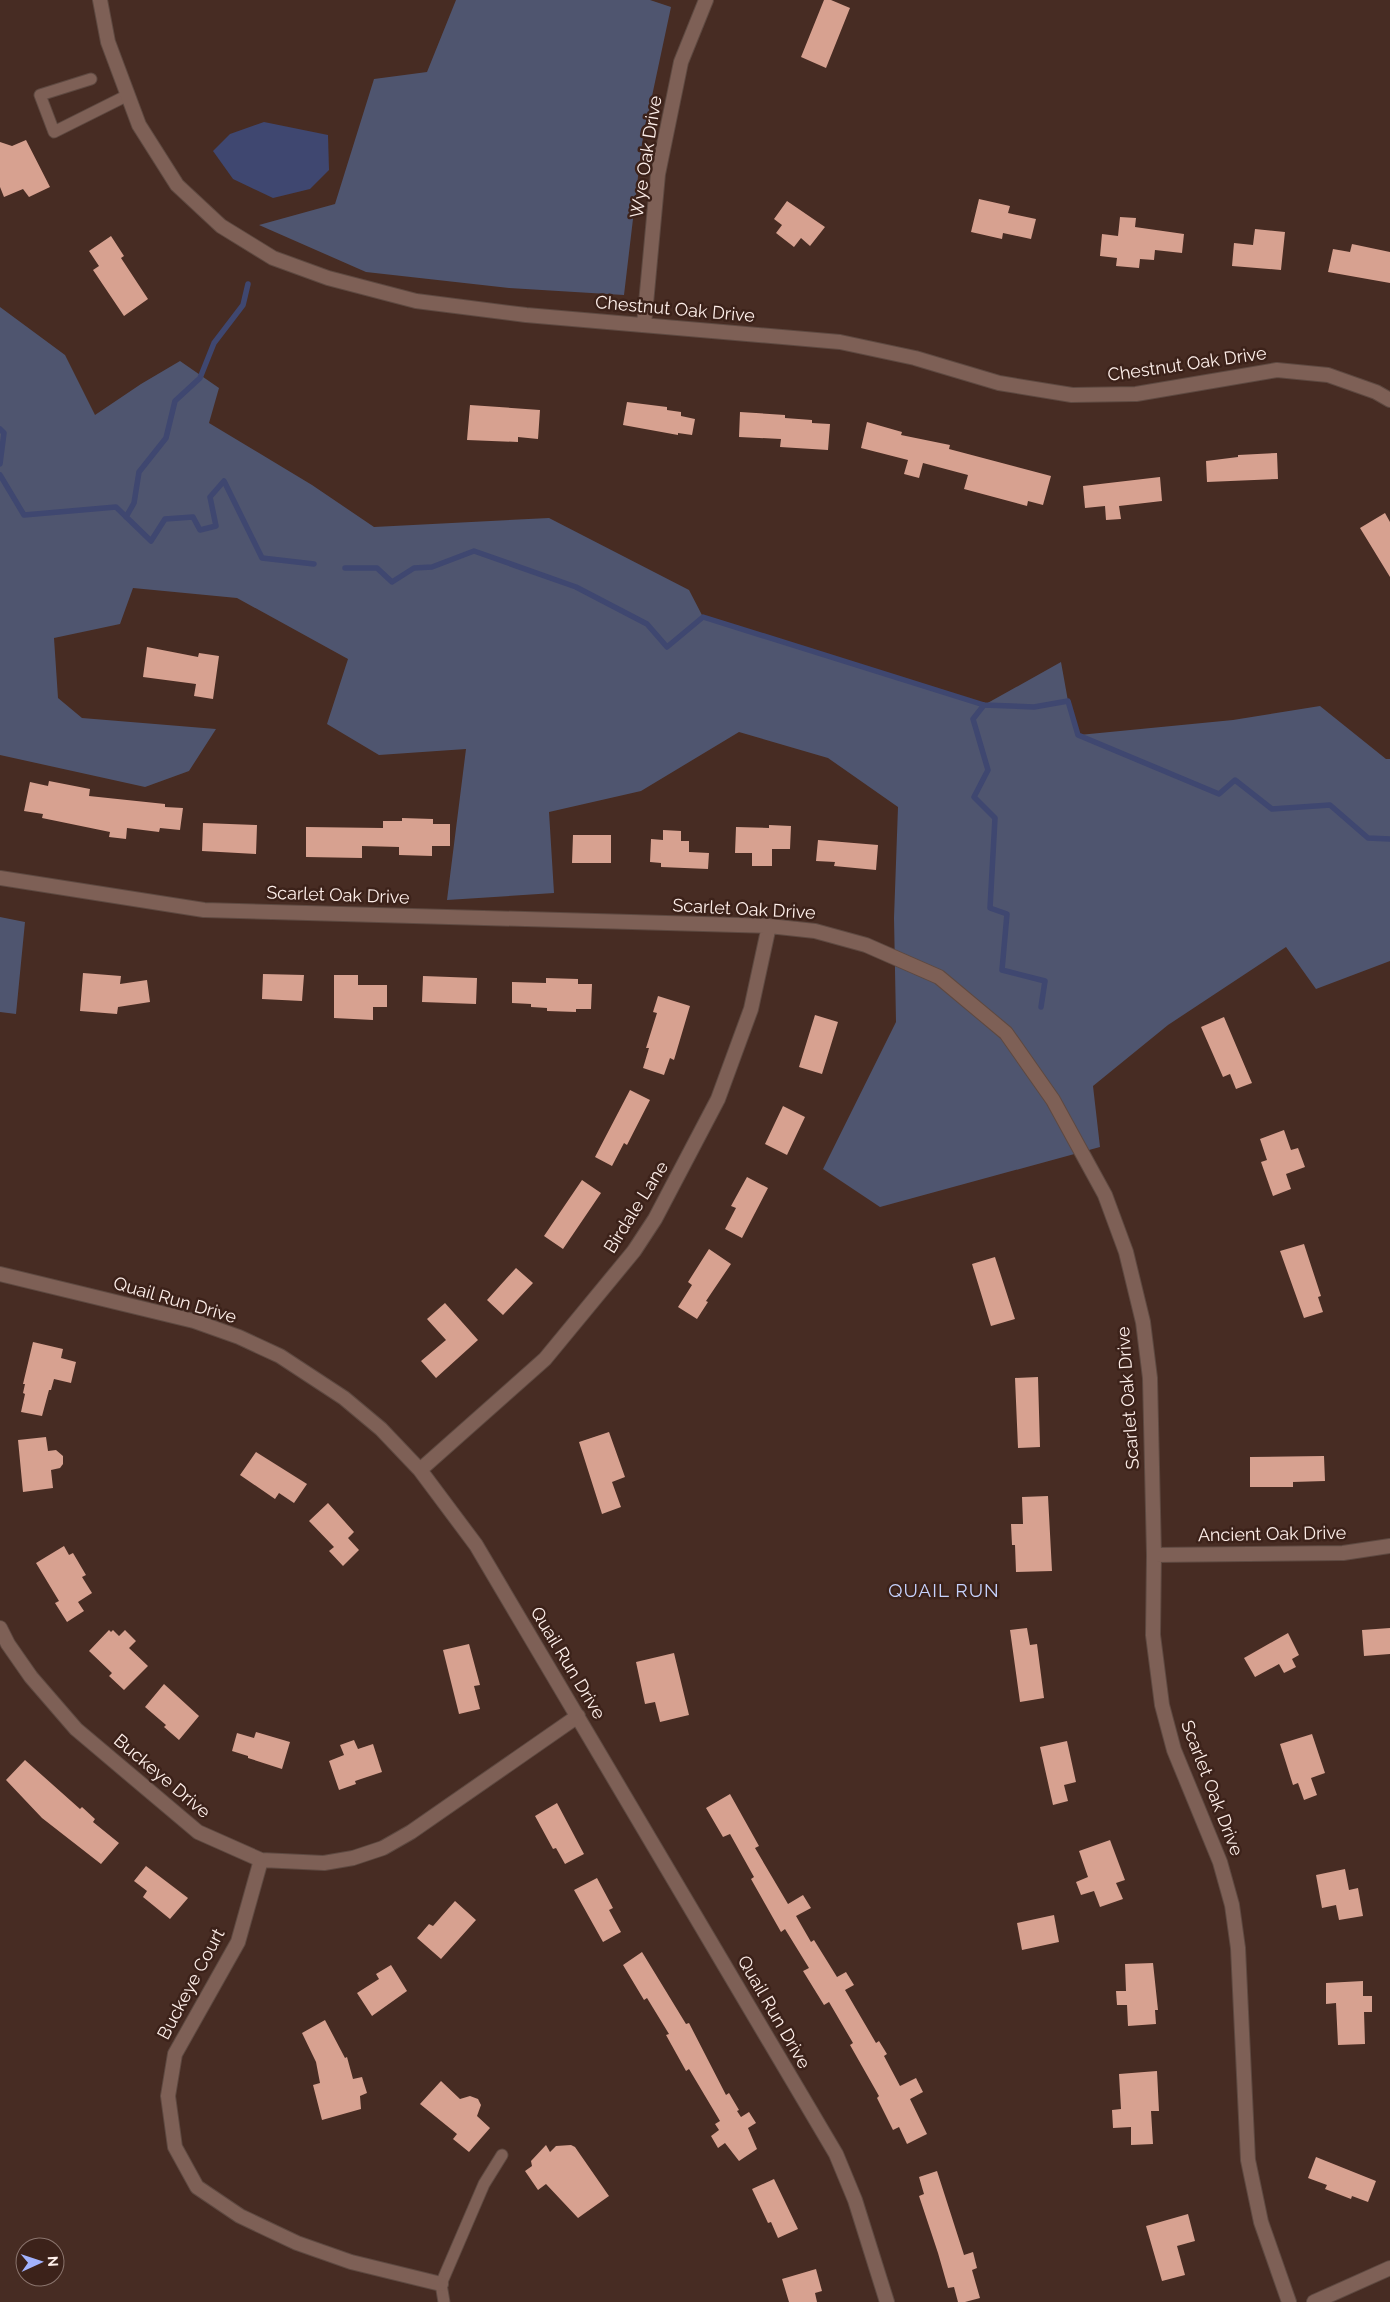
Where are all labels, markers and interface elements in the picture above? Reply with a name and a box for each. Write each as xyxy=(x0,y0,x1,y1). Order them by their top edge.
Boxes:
street label: Wye Oak Drive xyxy=(625,94,666,220)
street label: Chestnut Oak Drive xyxy=(594,291,756,326)
street label: Chestnut Oak Drive xyxy=(1106,342,1268,385)
street label: Scarlet Oak Drive xyxy=(266,882,410,908)
street label: Scarlet Oak Drive xyxy=(672,894,817,923)
street label: Birdale Lane xyxy=(599,1157,672,1257)
street label: Quail Run Drive xyxy=(111,1272,240,1327)
street label: Scarlet Oak Drive xyxy=(1112,1325,1143,1470)
street label: Ancient Oak Drive xyxy=(1198,1522,1347,1545)
district label: QUAIL RUN xyxy=(888,1579,1000,1601)
street label: Quail Run Drive xyxy=(527,1603,610,1723)
street label: Scarlet Oak Drive xyxy=(1177,1717,1248,1859)
street label: Buckeye Drive xyxy=(110,1729,215,1822)
street label: Buckeye Court xyxy=(153,1925,229,2043)
street label: Quail Run Drive xyxy=(734,1951,816,2072)
north arrow xyxy=(15,2237,65,2287)
text: N xyxy=(45,2256,61,2267)

